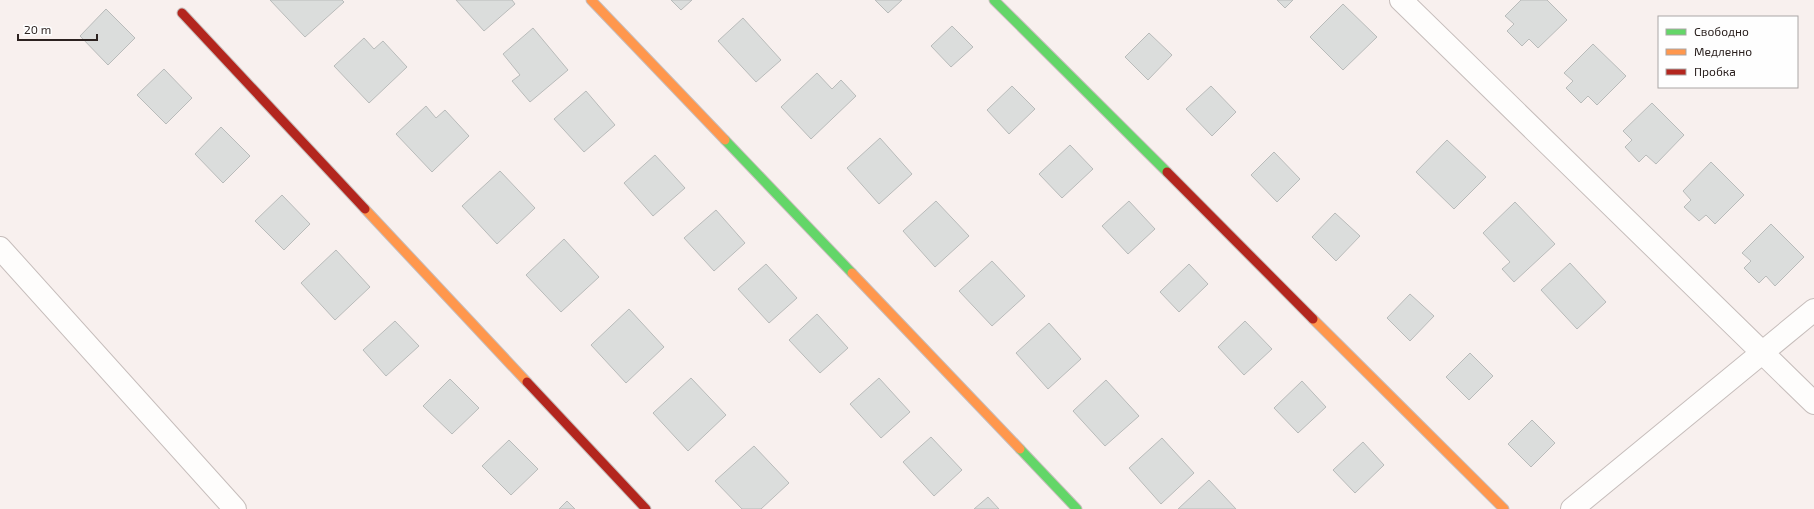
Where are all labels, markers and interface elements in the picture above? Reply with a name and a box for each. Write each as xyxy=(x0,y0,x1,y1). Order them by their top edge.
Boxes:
scale bar xyxy=(18,16,97,42)
legend xyxy=(1658,16,1798,88)
text: 20 m xyxy=(24,22,51,36)
text: Свободно xyxy=(1694,24,1749,38)
text: Медленно xyxy=(1694,44,1752,58)
text: Пробка xyxy=(1694,64,1736,78)

